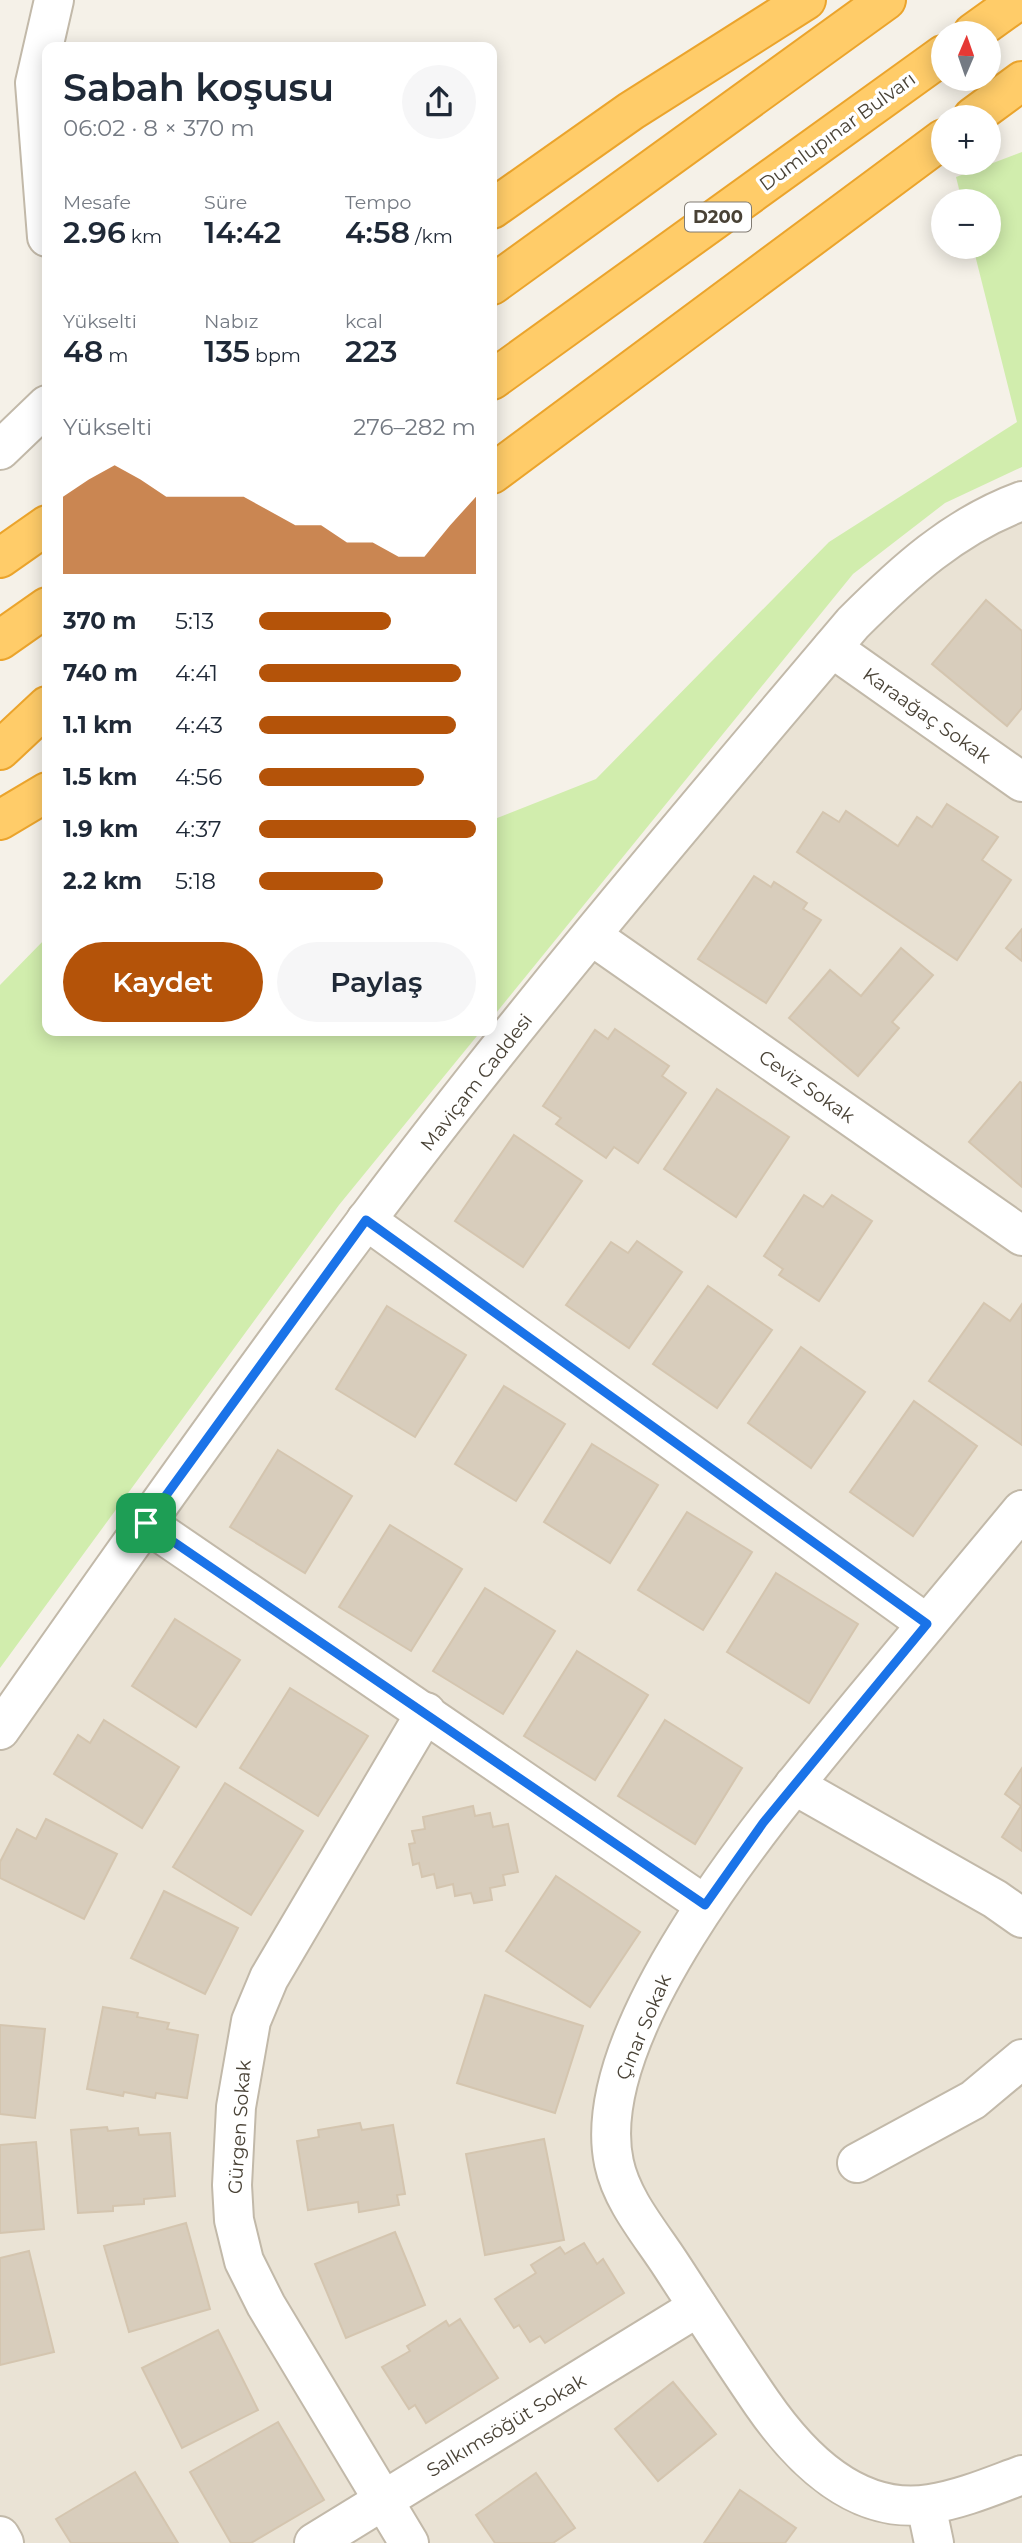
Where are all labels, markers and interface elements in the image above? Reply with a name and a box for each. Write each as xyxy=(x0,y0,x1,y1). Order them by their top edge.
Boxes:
north arrow xyxy=(931,21,1001,91)
map controls xyxy=(931,21,1001,259)
text: Sabah koşusu xyxy=(63,64,334,111)
button: share xyxy=(402,65,476,139)
street label: Dumlupınar Bulvarı xyxy=(755,67,920,196)
button: + xyxy=(931,105,1001,175)
text: 06:02 · 8 × 370 m xyxy=(63,114,255,142)
button: − xyxy=(931,189,1001,259)
text: Mesafe xyxy=(63,191,131,214)
text: Süre xyxy=(204,191,247,214)
text: Tempo xyxy=(345,191,411,214)
road number: D200 xyxy=(685,202,751,232)
text: 2.96 xyxy=(63,214,126,251)
text: 14:42 xyxy=(204,214,281,251)
text: 4:58 xyxy=(345,214,410,251)
text: km xyxy=(126,225,162,248)
text: /km xyxy=(410,225,453,248)
text: Yükselti xyxy=(63,310,137,333)
text: Nabız xyxy=(204,310,258,333)
text: kcal xyxy=(345,310,383,333)
text: 48 xyxy=(63,333,103,370)
text: 135 xyxy=(204,333,250,370)
text: 223 xyxy=(345,333,397,370)
text: m xyxy=(103,344,128,367)
text: bpm xyxy=(250,344,301,367)
text: Yükselti xyxy=(63,413,152,441)
text: 276–282 m xyxy=(353,413,476,441)
text: 370 m xyxy=(63,607,136,635)
text: 5:13 xyxy=(175,607,214,635)
text: 740 m xyxy=(63,659,138,687)
text: 4:41 xyxy=(175,659,218,687)
street label: Karaağaç Sokak xyxy=(858,663,996,768)
text: 1.1 km xyxy=(63,711,132,739)
text: 4:43 xyxy=(175,711,223,739)
text: 1.5 km xyxy=(63,763,137,791)
text: 4:56 xyxy=(175,763,222,791)
text: 1.9 km xyxy=(63,815,138,843)
text: 4:37 xyxy=(175,815,221,843)
text: 2.2 km xyxy=(63,867,142,895)
text: 5:18 xyxy=(175,867,216,895)
button: Kaydet xyxy=(63,942,263,1022)
button: Paylaş xyxy=(277,942,476,1022)
street label: Maviçam Caddesi xyxy=(416,1009,537,1155)
street label: Ceviz Sokak xyxy=(754,1045,860,1128)
pin xyxy=(116,1493,176,1553)
icon: arrive xyxy=(127,1504,165,1542)
street label: Çınar Sokak xyxy=(611,1970,676,2084)
street label: Gürgen Sokak xyxy=(223,2059,256,2195)
street label: Salkımsöğüt Sokak xyxy=(423,2369,591,2482)

